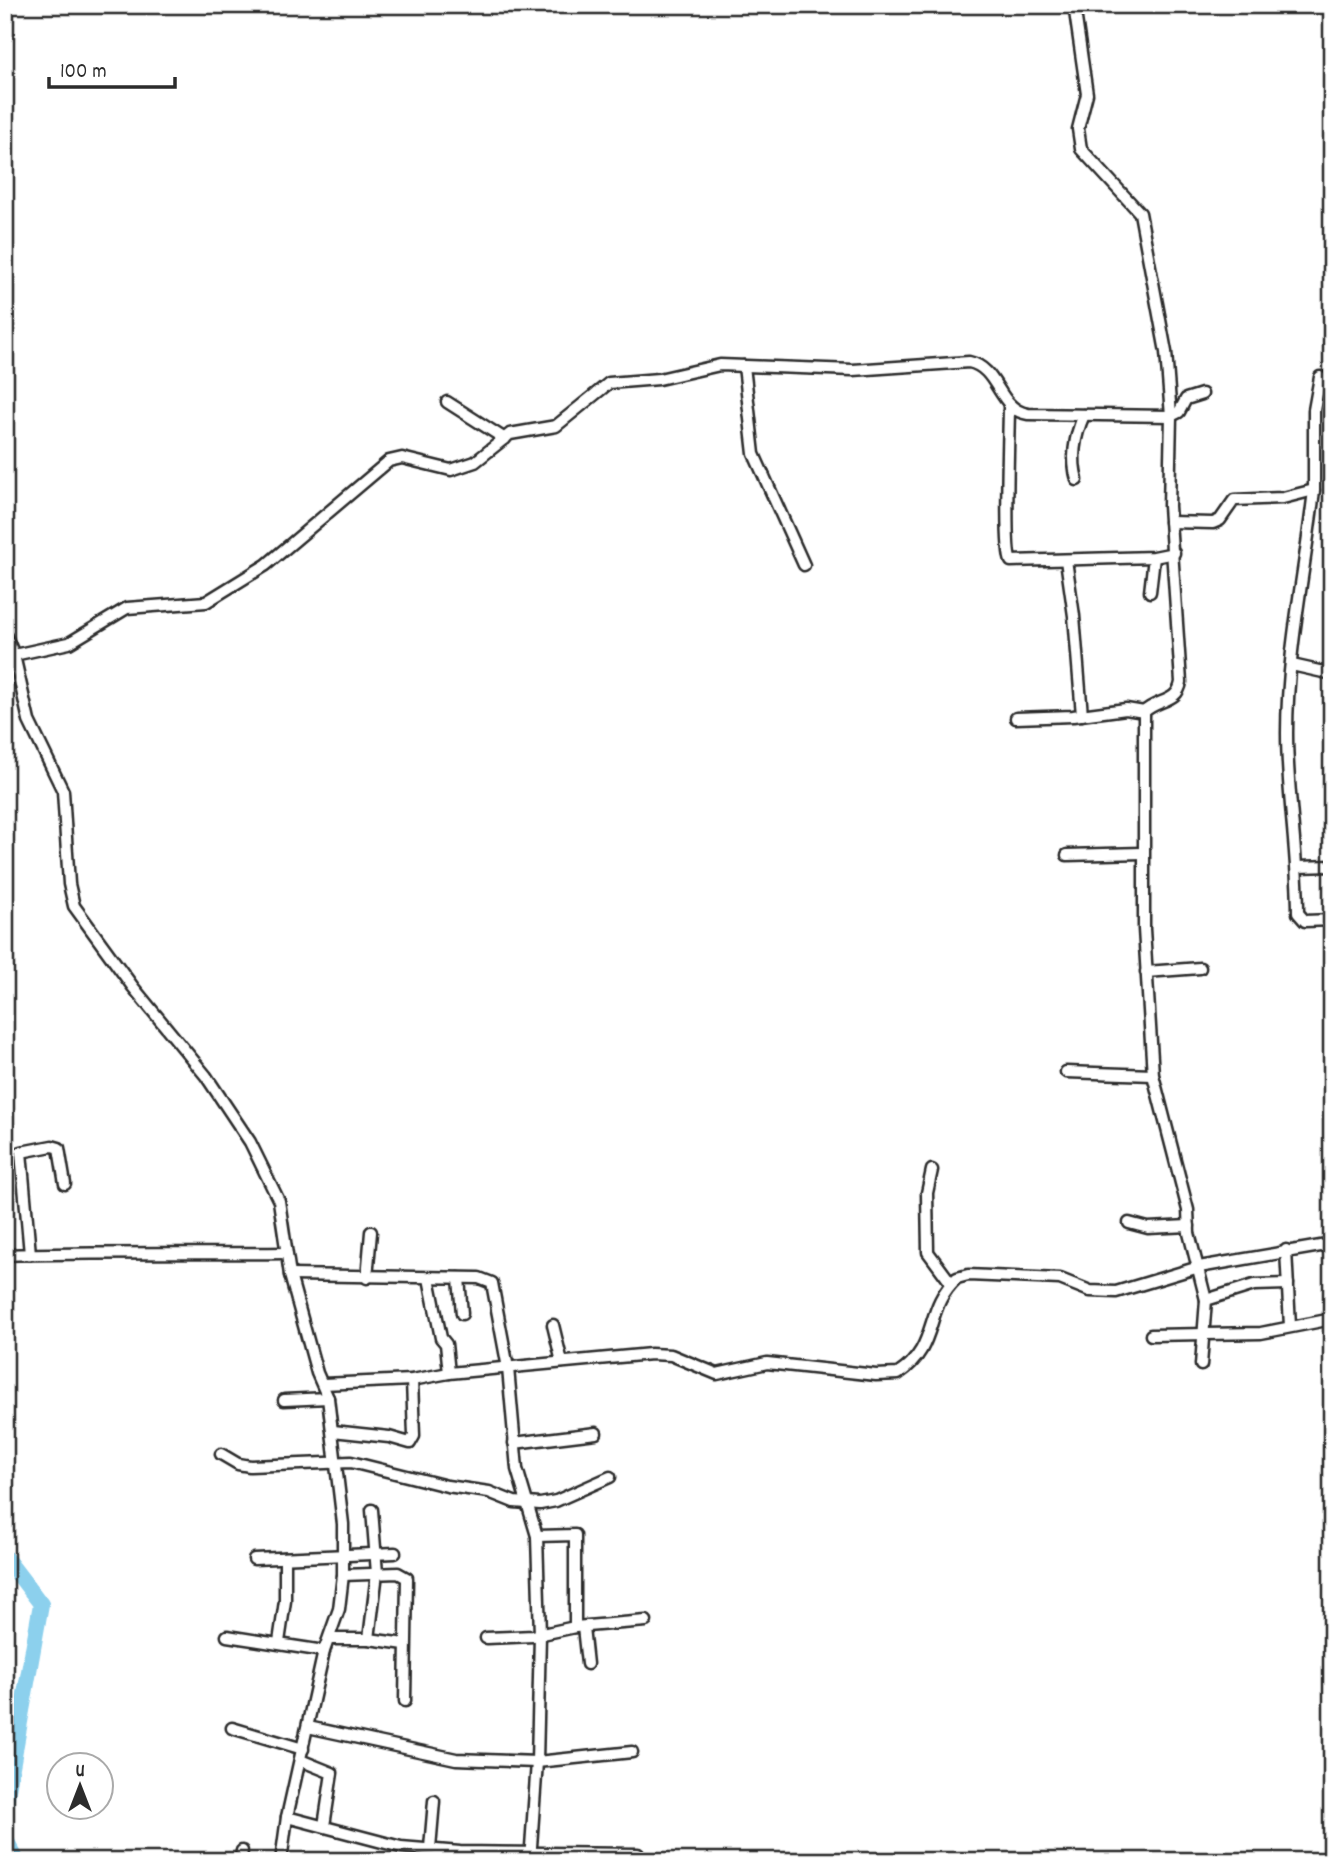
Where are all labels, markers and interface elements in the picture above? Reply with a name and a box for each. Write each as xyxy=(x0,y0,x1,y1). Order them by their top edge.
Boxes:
scale bar xyxy=(49,46,175,90)
text: 100 m xyxy=(60,58,107,88)
north arrow xyxy=(46,1750,116,1820)
text: U xyxy=(75,1759,85,1786)

